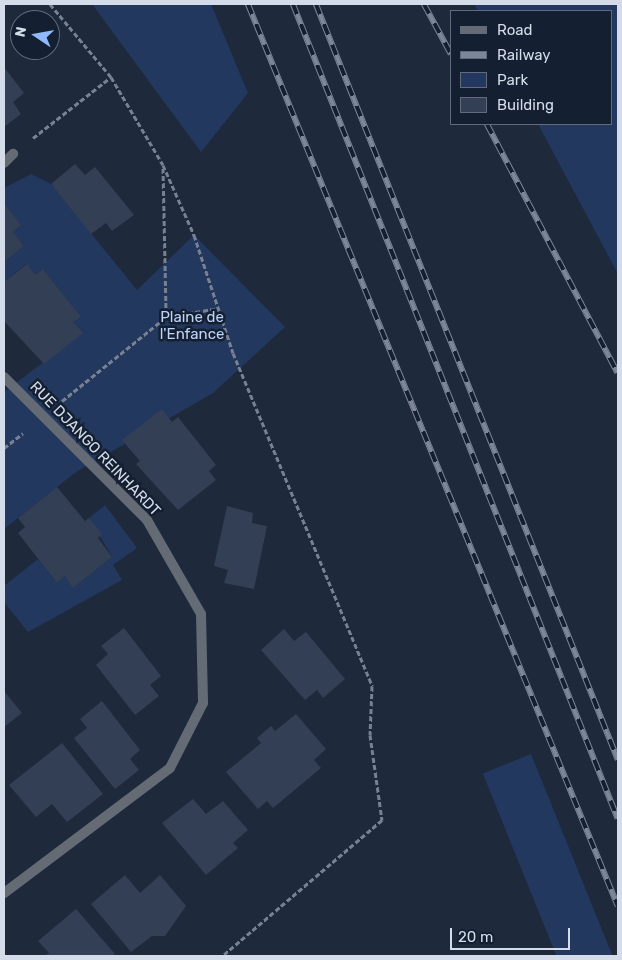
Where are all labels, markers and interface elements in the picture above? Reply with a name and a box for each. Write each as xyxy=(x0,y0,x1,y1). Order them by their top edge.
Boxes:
north arrow xyxy=(10,10,60,60)
legend xyxy=(450,10,612,125)
text: Road xyxy=(497,21,533,39)
text: N xyxy=(11,25,30,39)
text: Railway xyxy=(497,46,551,64)
text: Park xyxy=(497,71,528,89)
text: Building xyxy=(497,96,554,114)
park label: Plaine de l'Enfance xyxy=(160,308,224,343)
street label: RUE DJANGO REINHARDT xyxy=(26,378,164,520)
scale bar xyxy=(452,918,572,950)
text: 20 m xyxy=(458,928,493,946)

